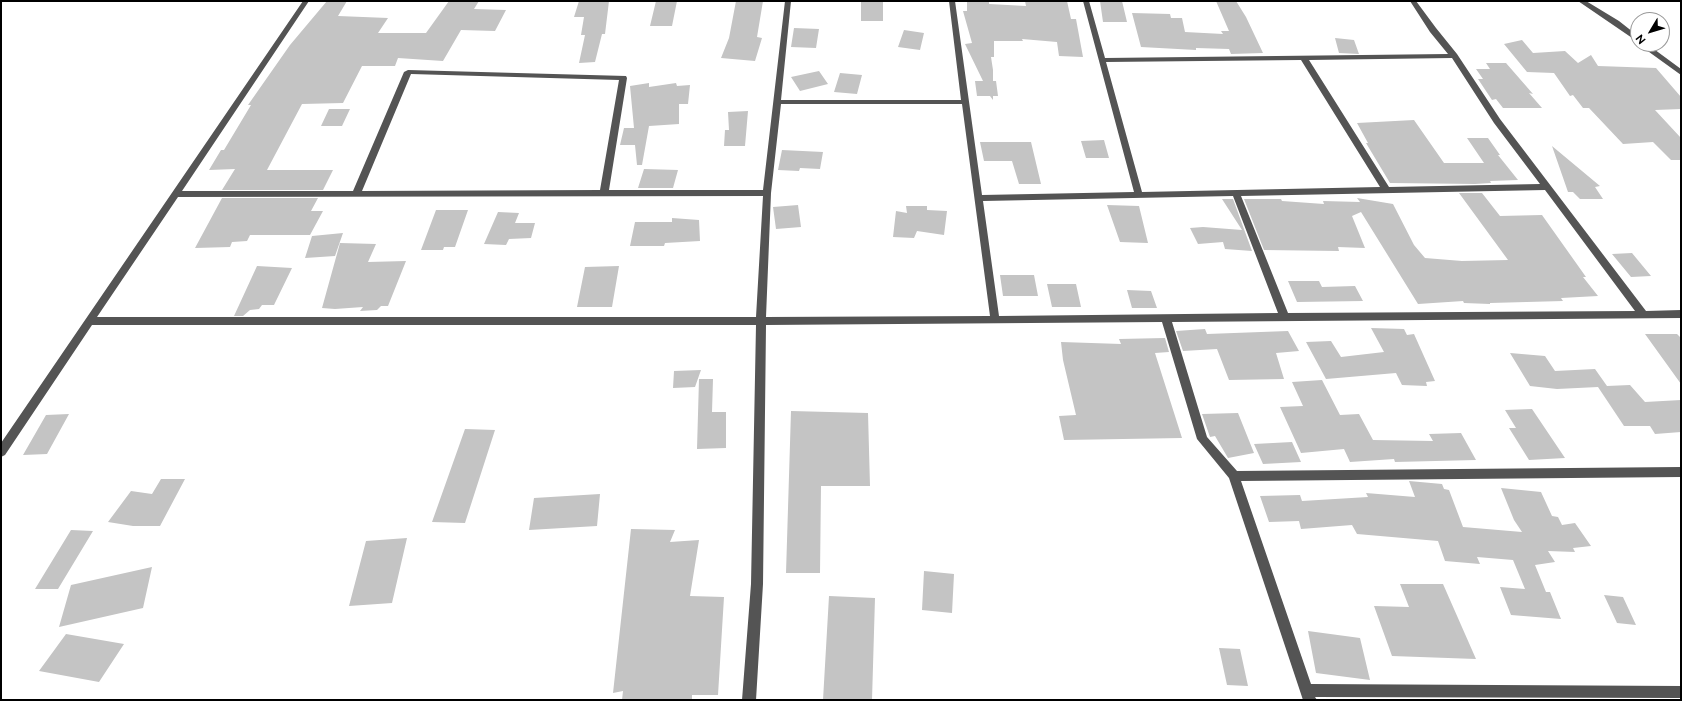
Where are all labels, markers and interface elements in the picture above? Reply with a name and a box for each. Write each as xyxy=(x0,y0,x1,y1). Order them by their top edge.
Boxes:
north arrow xyxy=(1630,12,1670,52)
text: N xyxy=(1633,32,1649,46)

